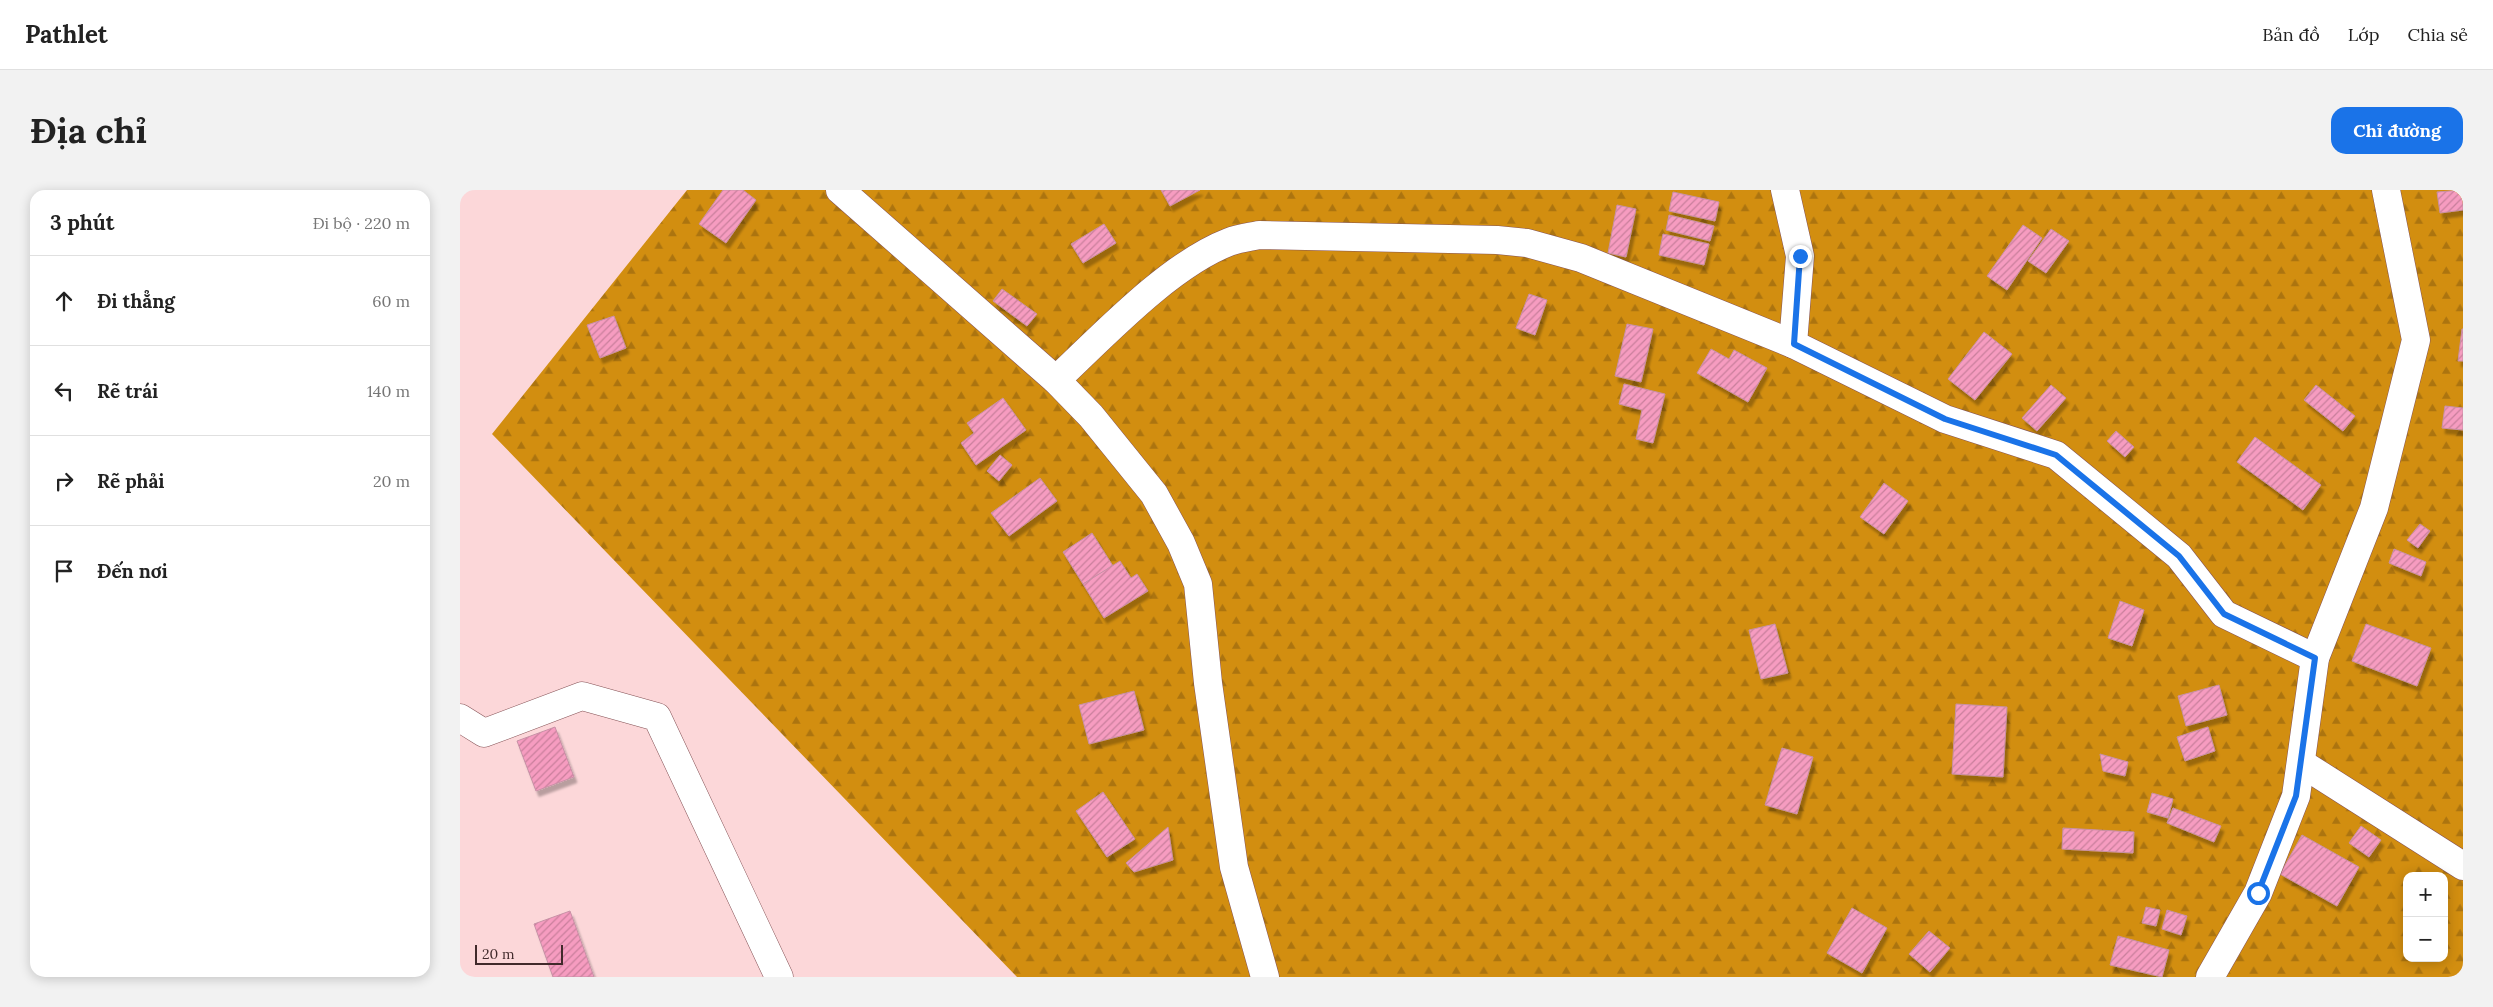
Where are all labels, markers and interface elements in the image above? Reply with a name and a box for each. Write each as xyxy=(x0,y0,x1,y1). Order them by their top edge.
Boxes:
text: Pathlet xyxy=(25,19,108,50)
text: Bản đồ xyxy=(2262,23,2320,46)
text: Lớp xyxy=(2348,23,2379,46)
text: Chia sẻ xyxy=(2407,23,2468,46)
button: Chỉ đường xyxy=(2331,107,2463,154)
text: Địa chỉ xyxy=(30,108,147,153)
text: 3 phút xyxy=(50,209,114,236)
text: Đi bộ · 220 m xyxy=(313,213,410,233)
route end xyxy=(1789,245,1812,268)
icon: ahead xyxy=(50,287,78,315)
text: Đi thẳng xyxy=(97,289,175,313)
text: 60 m xyxy=(372,291,410,311)
icon: left xyxy=(50,377,78,405)
text: Rẽ trái xyxy=(97,379,158,403)
text: 140 m xyxy=(367,381,410,401)
icon: right xyxy=(50,467,78,495)
text: Rẽ phải xyxy=(97,469,165,493)
text: 20 m xyxy=(373,471,410,491)
icon: arrive xyxy=(50,557,78,585)
text: Đến nơi xyxy=(97,559,168,583)
map controls xyxy=(2403,872,2448,962)
button: + xyxy=(2403,872,2448,917)
route start xyxy=(2247,882,2270,905)
button: − xyxy=(2403,917,2448,962)
scale bar xyxy=(475,942,562,965)
text: 20 m xyxy=(482,945,514,963)

